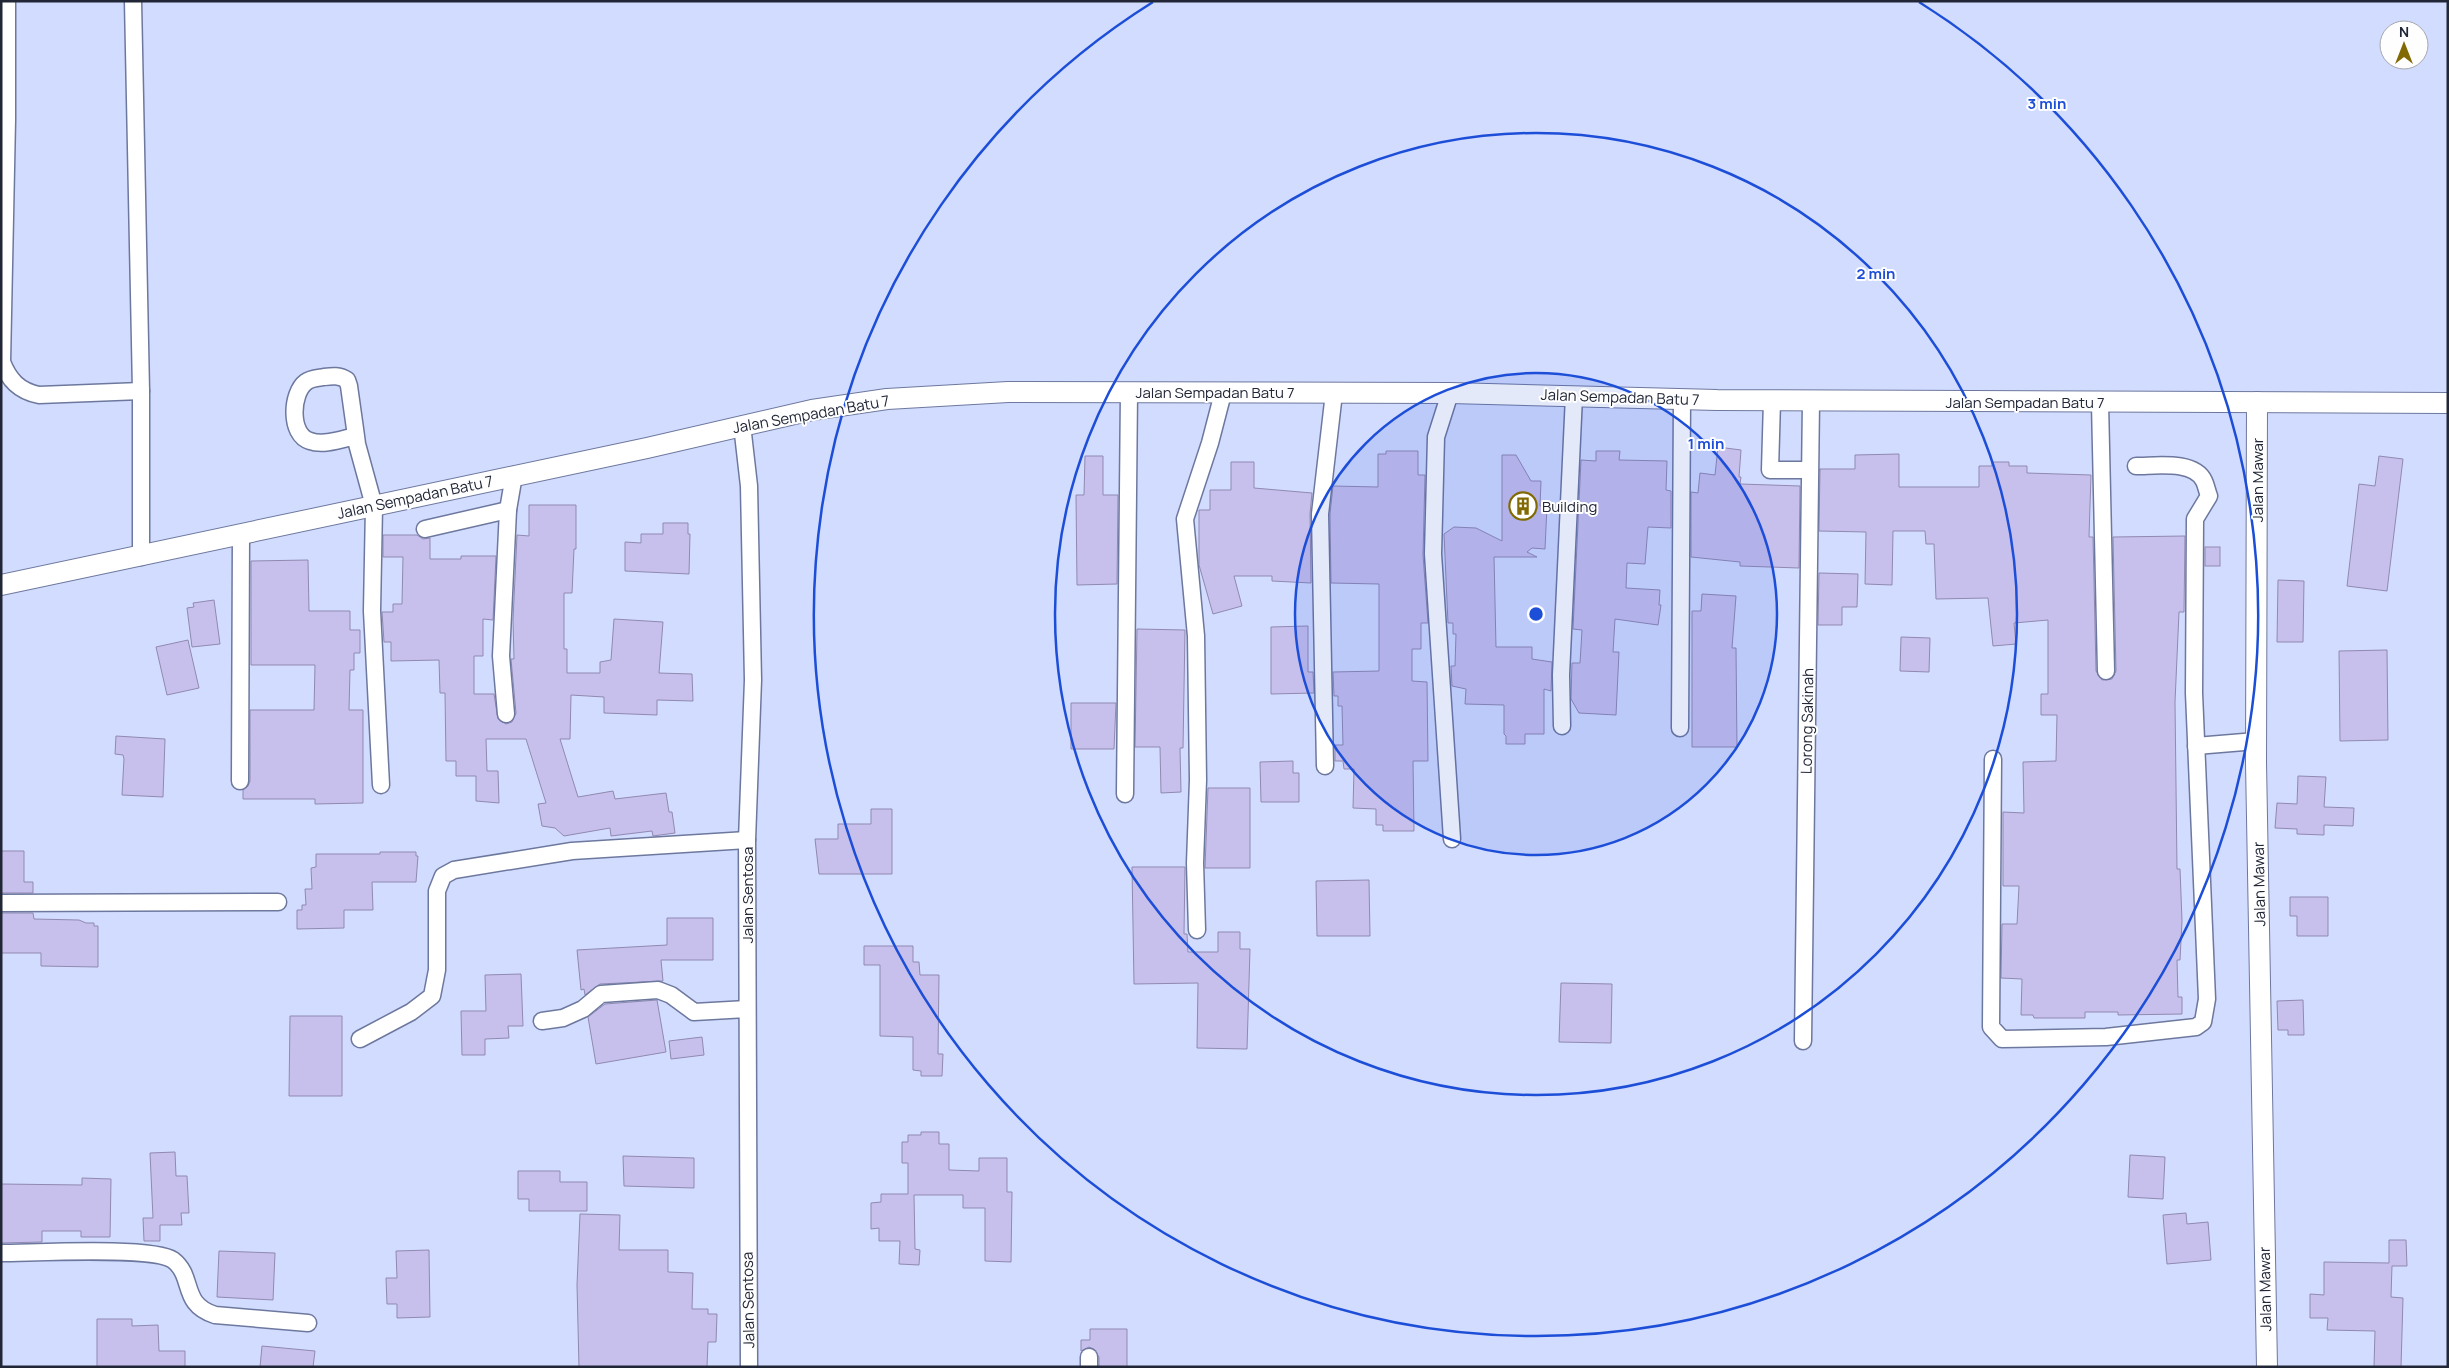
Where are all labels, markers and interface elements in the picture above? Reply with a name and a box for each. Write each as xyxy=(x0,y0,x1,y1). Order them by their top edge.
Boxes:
north arrow xyxy=(2379,20,2429,70)
text: N xyxy=(2399,22,2409,41)
text: 3 min xyxy=(2028,93,2066,114)
text: 2 min xyxy=(1856,263,1896,284)
street label: Jalan Sempadan Batu 7 xyxy=(1136,382,1294,403)
street label: Jalan Sempadan Batu 7 xyxy=(1540,384,1700,410)
street label: Jalan Sempadan Batu 7 xyxy=(731,390,891,438)
street label: Jalan Sempadan Batu 7 xyxy=(1946,392,2104,413)
text: 1 min xyxy=(1688,433,1724,454)
street label: Jalan Mawar xyxy=(2247,437,2268,522)
street label: Jalan Sempadan Batu 7 xyxy=(335,470,495,524)
building icon: Building xyxy=(1508,491,1538,521)
place label: Building xyxy=(1542,496,1597,517)
centre of rings xyxy=(1527,605,1545,623)
street label: Lorong Sakinah xyxy=(1796,668,1818,774)
street label: Jalan Mawar xyxy=(2248,841,2270,926)
street label: Jalan Sentosa xyxy=(737,847,758,943)
street label: Jalan Mawar xyxy=(2254,1246,2276,1331)
street label: Jalan Sentosa xyxy=(737,1252,759,1348)

